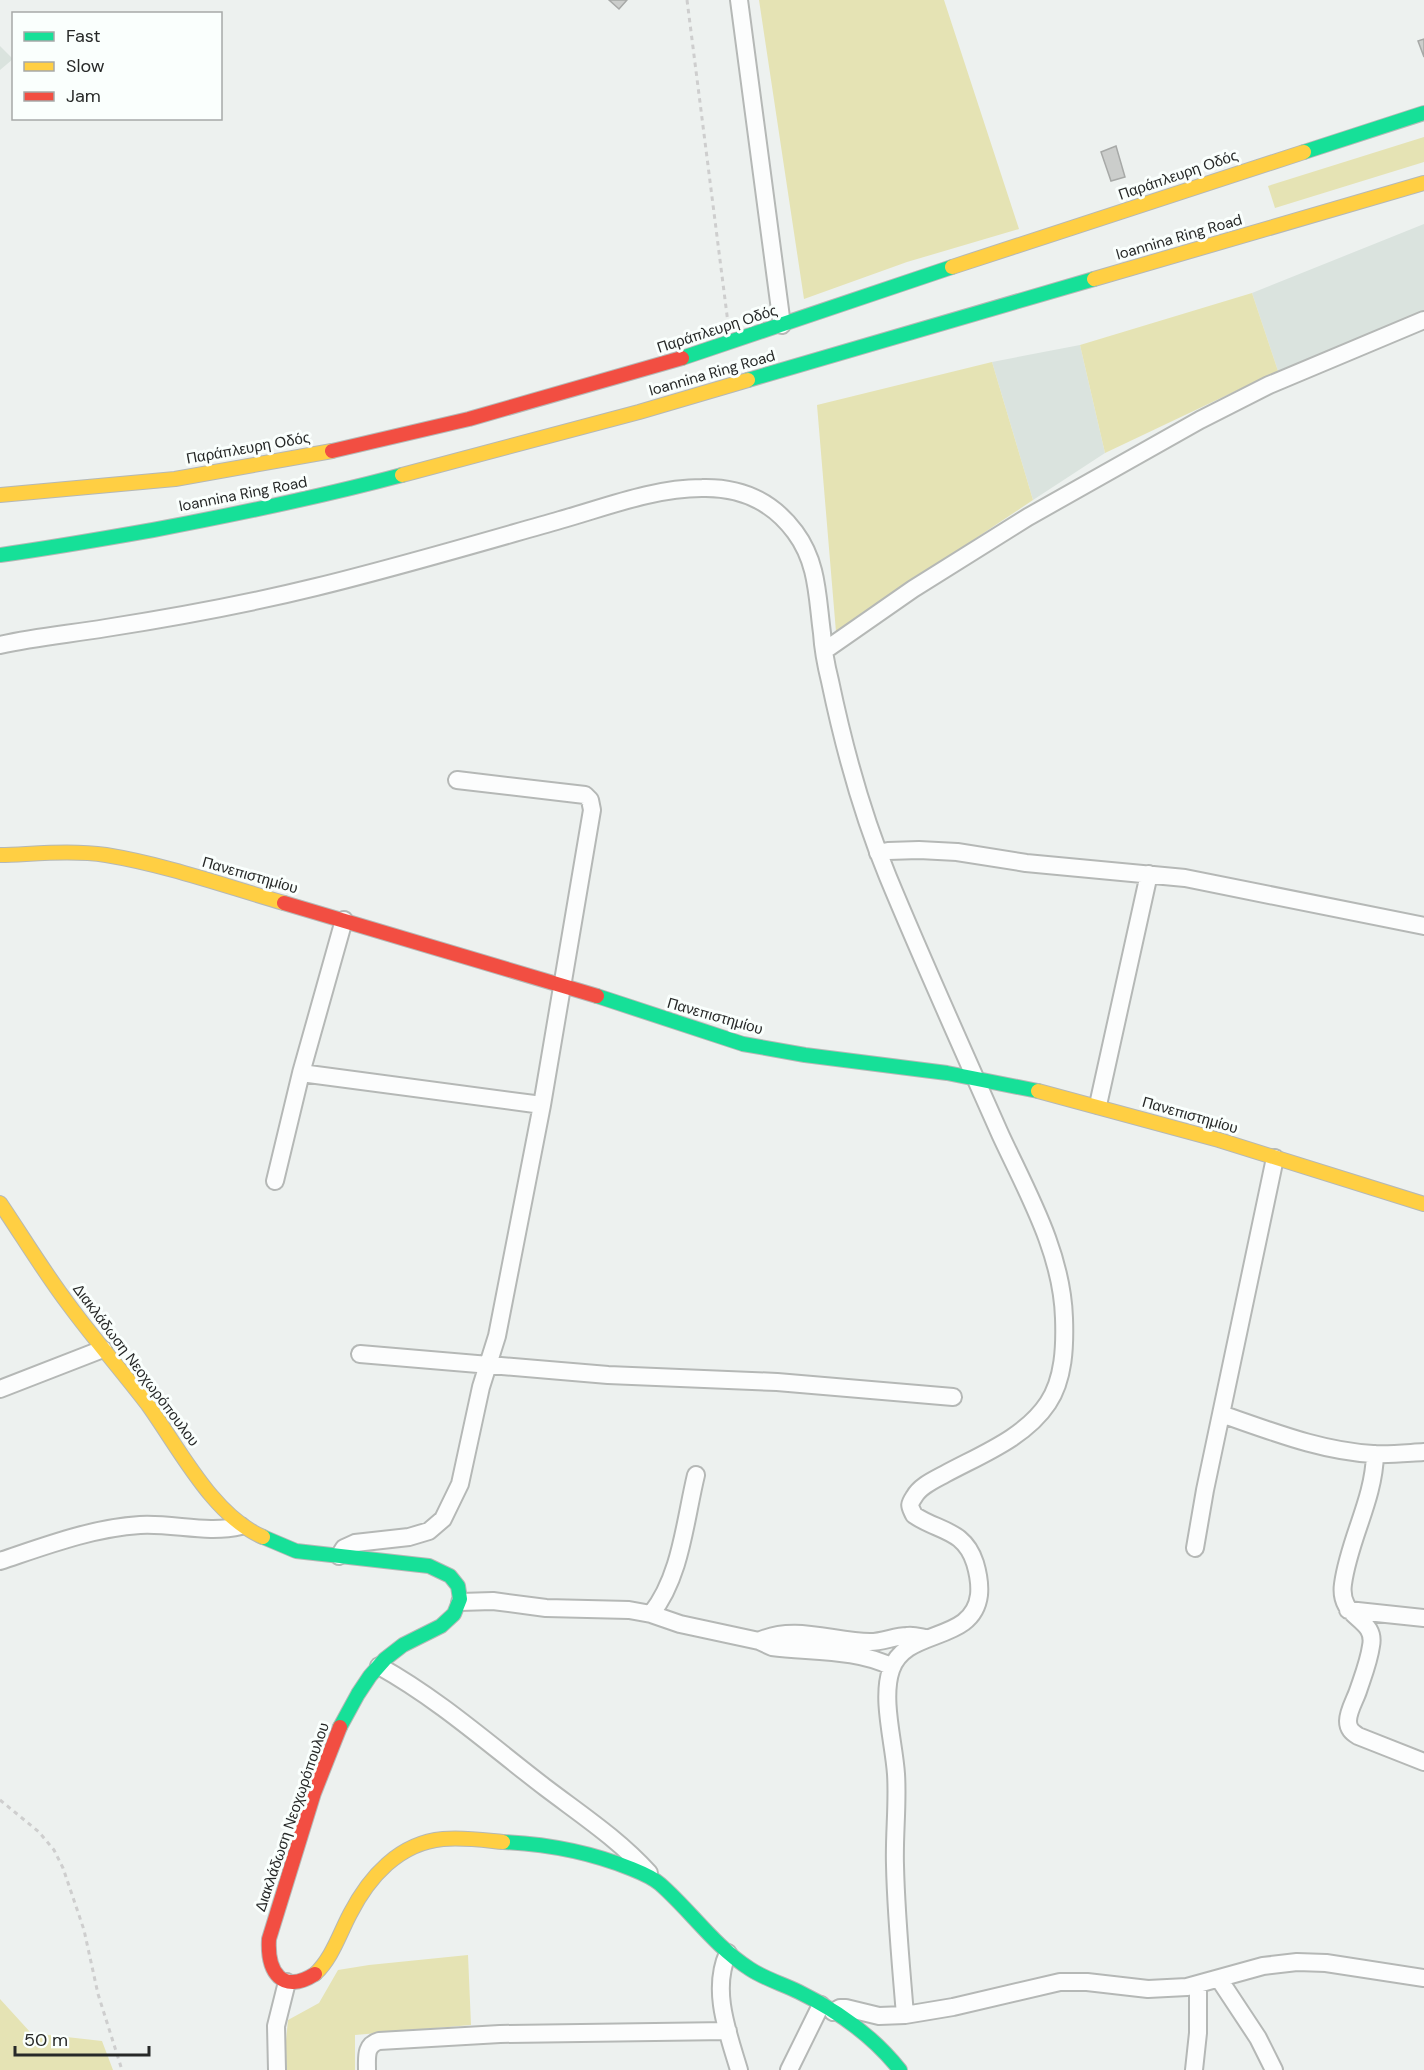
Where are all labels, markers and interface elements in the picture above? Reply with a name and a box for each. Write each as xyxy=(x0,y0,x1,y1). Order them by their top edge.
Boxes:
legend xyxy=(12,12,222,120)
text: Fast xyxy=(66,24,101,48)
text: Slow xyxy=(66,54,105,78)
text: Jam xyxy=(66,84,101,108)
street label: Παράπλευρη Οδός xyxy=(1116,145,1240,205)
street label: Ioannina Ring Road xyxy=(1113,209,1245,265)
street label: Παράπλευρη Οδός xyxy=(654,300,780,358)
street label: Ioannina Ring Road xyxy=(646,345,778,401)
street label: Παράπλευρη Οδός xyxy=(185,427,311,469)
street label: Ioannina Ring Road xyxy=(177,472,309,516)
street label: Πανεπιστημίου xyxy=(200,852,300,898)
street label: Πανεπιστημίου xyxy=(665,993,765,1039)
street label: Πανεπιστημίου xyxy=(1140,1092,1240,1138)
street label: Διακλάδωση Νεοχωρόπουλου xyxy=(68,1280,204,1450)
street label: Διακλάδωση Νεοχωρόπουλου xyxy=(250,1720,334,1914)
scale bar xyxy=(15,2019,148,2057)
text: 50 m xyxy=(24,2028,68,2052)

